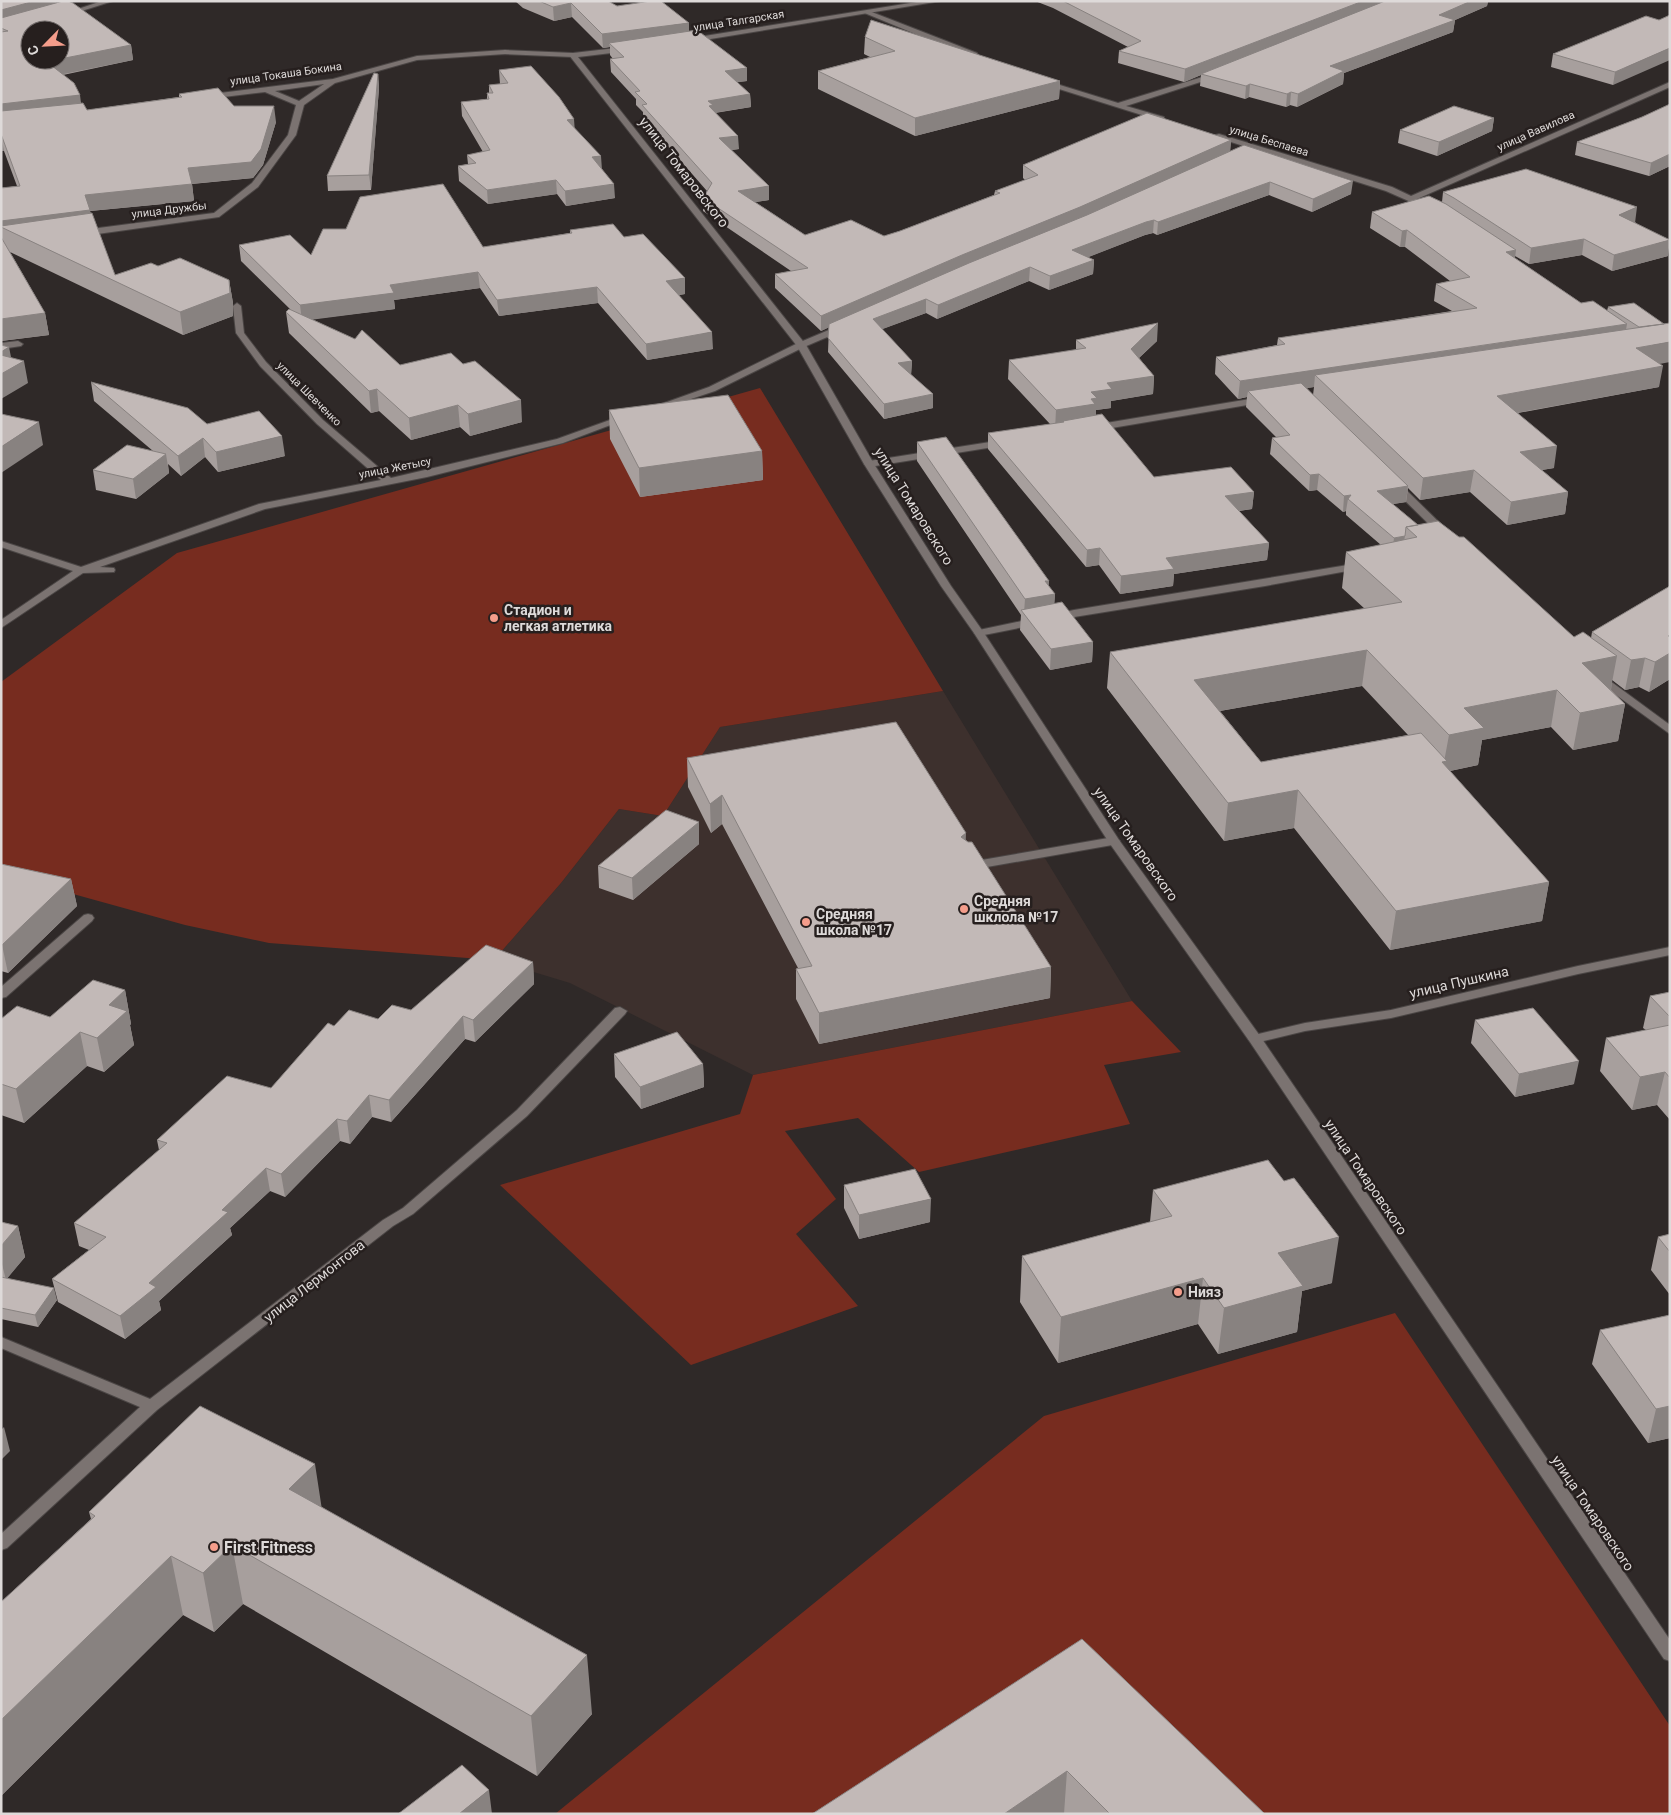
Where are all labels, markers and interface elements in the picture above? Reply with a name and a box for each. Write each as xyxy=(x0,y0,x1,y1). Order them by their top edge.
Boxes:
street label: улица Талгарская xyxy=(693,7,785,35)
north arrow xyxy=(20,20,70,70)
text: С xyxy=(24,43,42,58)
street label: улица Токаша Бокина xyxy=(229,60,343,88)
street label: улица Вавилова xyxy=(1495,108,1577,154)
street label: улица Томаровского xyxy=(636,114,732,230)
street label: улица Беспаева xyxy=(1228,123,1310,159)
street label: улица Дружбы xyxy=(131,199,207,221)
street label: улица Шевченко xyxy=(274,359,344,429)
street label: улица Томаровского xyxy=(871,444,957,568)
street label: улица Жетысу xyxy=(358,454,433,481)
place label: Стадион и легкая атлетика xyxy=(504,602,613,634)
marker: Стадион и легкая атлетика xyxy=(488,612,500,624)
street label: улица Томаровского xyxy=(1091,784,1181,904)
place label: Средняя шклола №17 xyxy=(974,893,1058,925)
marker: Средняя шклола №17 xyxy=(958,903,970,915)
place label: Средняя школа №17 xyxy=(816,906,892,938)
marker: Средняя школа №17 xyxy=(800,916,812,928)
street label: улица Пушкина xyxy=(1408,963,1510,1001)
street label: улица Томаровского xyxy=(1321,1116,1411,1238)
street label: улица Лермонтова xyxy=(260,1237,368,1325)
place label: Нияз xyxy=(1188,1284,1221,1300)
marker: Нияз xyxy=(1172,1286,1184,1298)
street label: улица Томаровского xyxy=(1548,1452,1638,1574)
place label: First Fitness xyxy=(224,1538,313,1557)
marker: First Fitness xyxy=(208,1541,220,1553)

